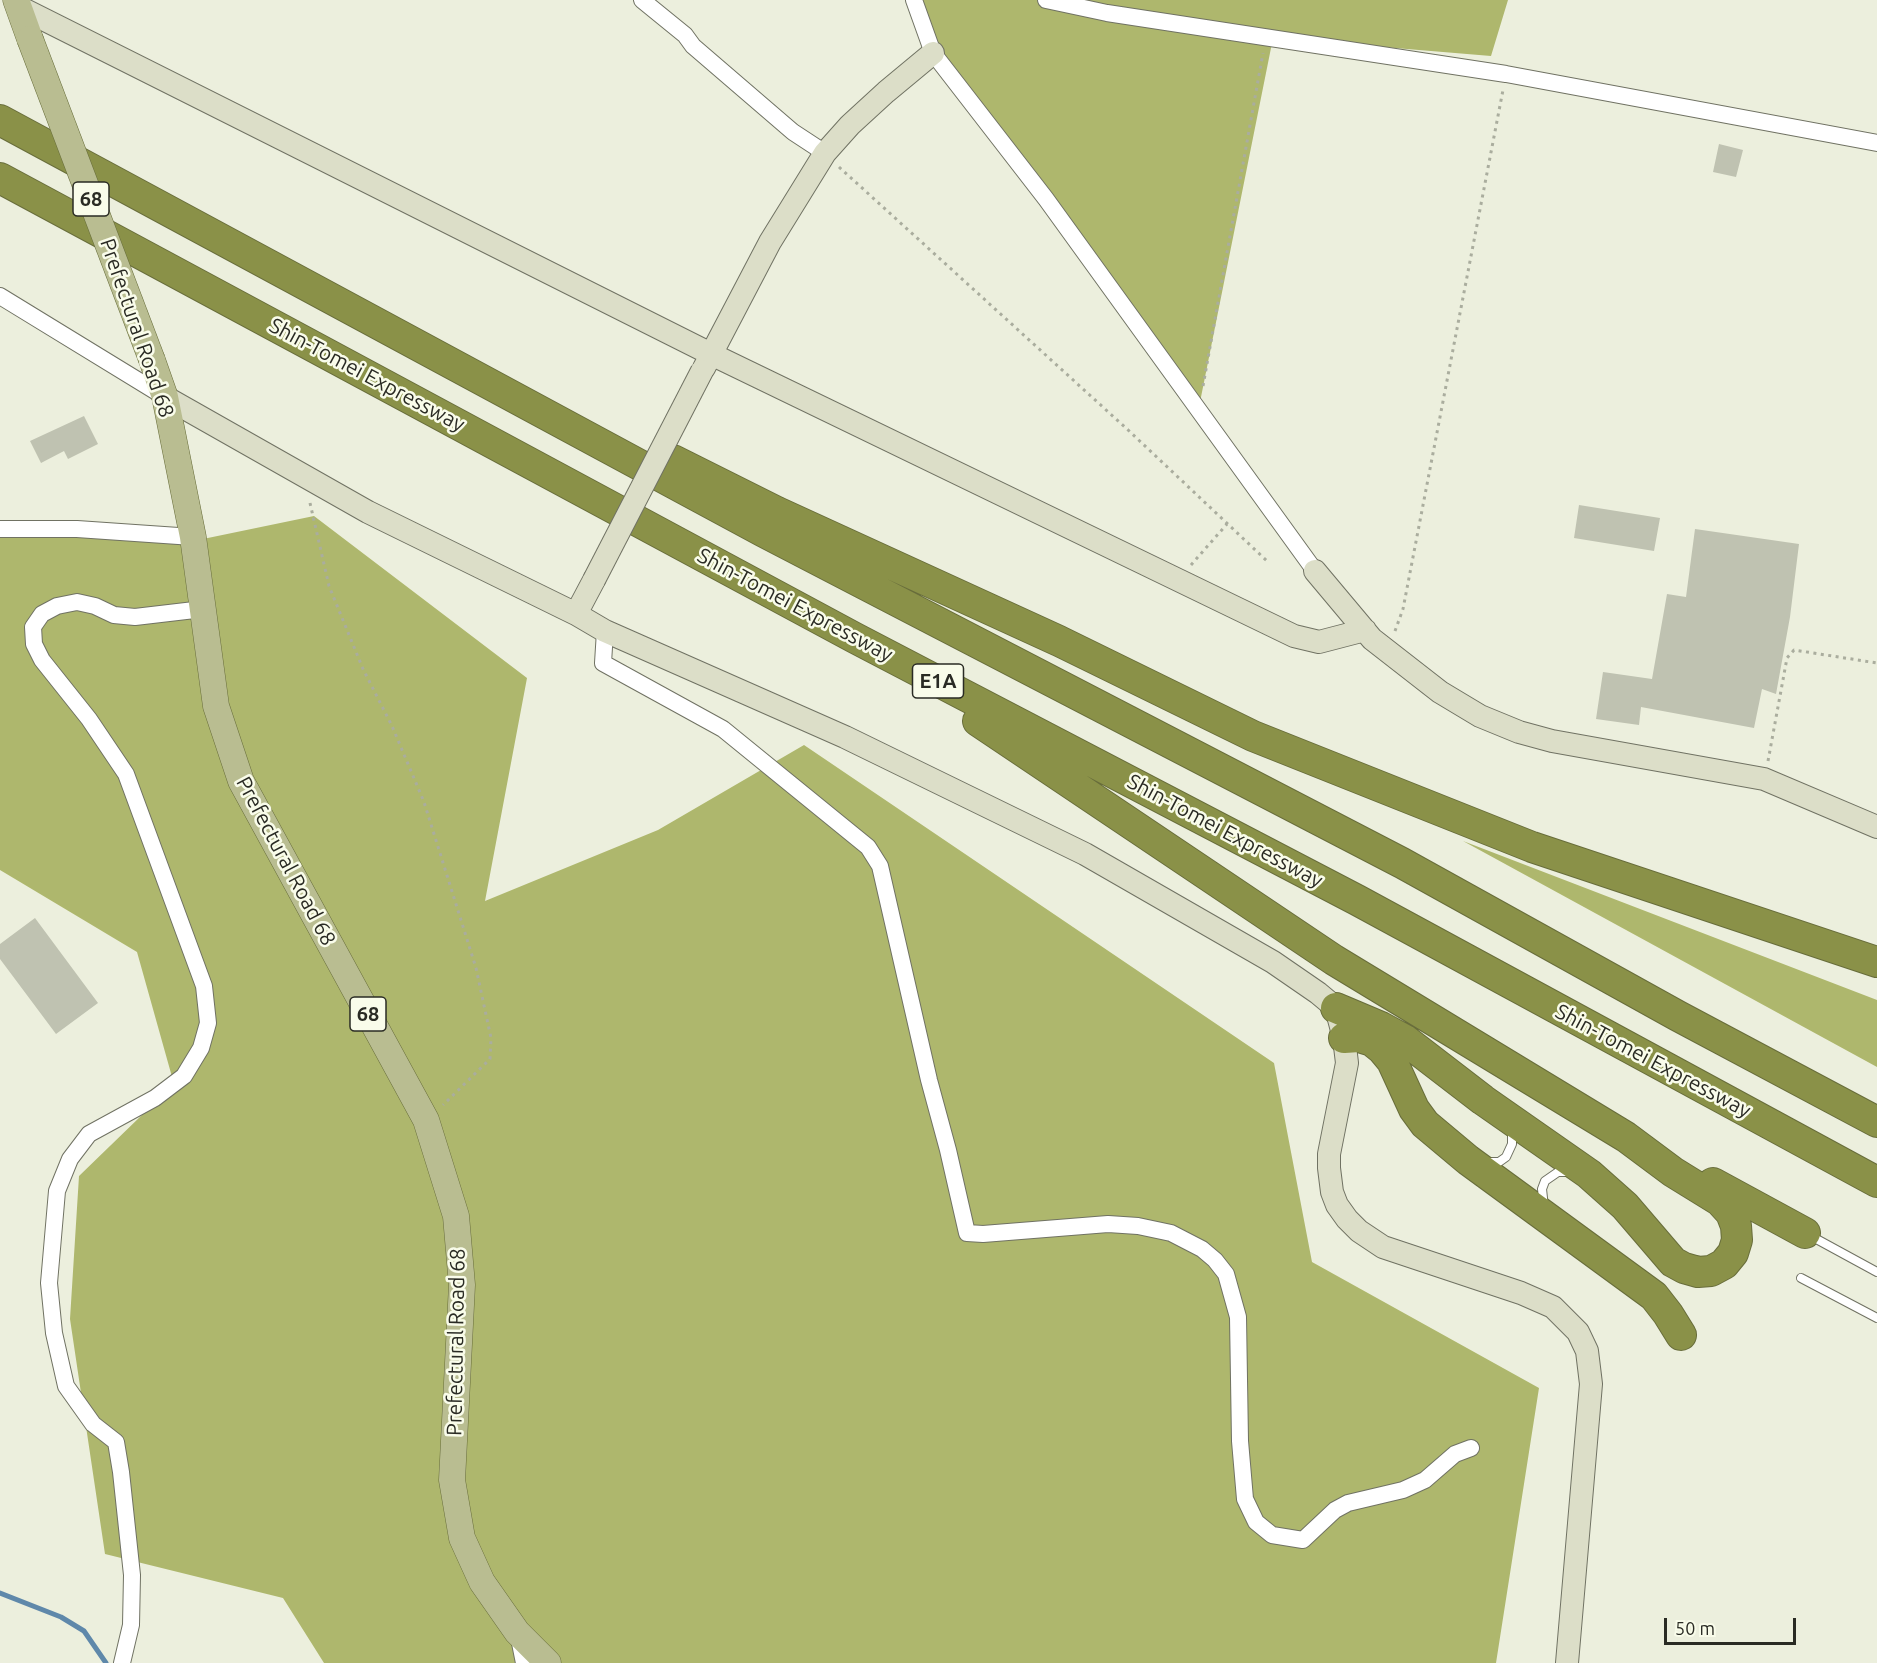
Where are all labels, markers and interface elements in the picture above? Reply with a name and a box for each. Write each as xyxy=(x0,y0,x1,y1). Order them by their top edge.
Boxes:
road number: 68 xyxy=(73,182,109,216)
street label: Prefectural Road 68 xyxy=(95,235,179,421)
street label: Shin-Tomei Expressway xyxy=(265,313,469,437)
street label: Shin-Tomei Expressway xyxy=(693,543,897,667)
road number: E1A xyxy=(912,664,964,698)
street label: Shin-Tomei Expressway xyxy=(1123,769,1327,893)
street label: Prefectural Road 68 xyxy=(231,772,341,950)
road number: 68 xyxy=(350,997,386,1031)
street label: Shin-Tomei Expressway xyxy=(1551,999,1755,1123)
street label: Prefectural Road 68 xyxy=(442,1248,470,1436)
scale bar xyxy=(1667,1606,1799,1644)
text: 50 m xyxy=(1675,1618,1715,1638)

